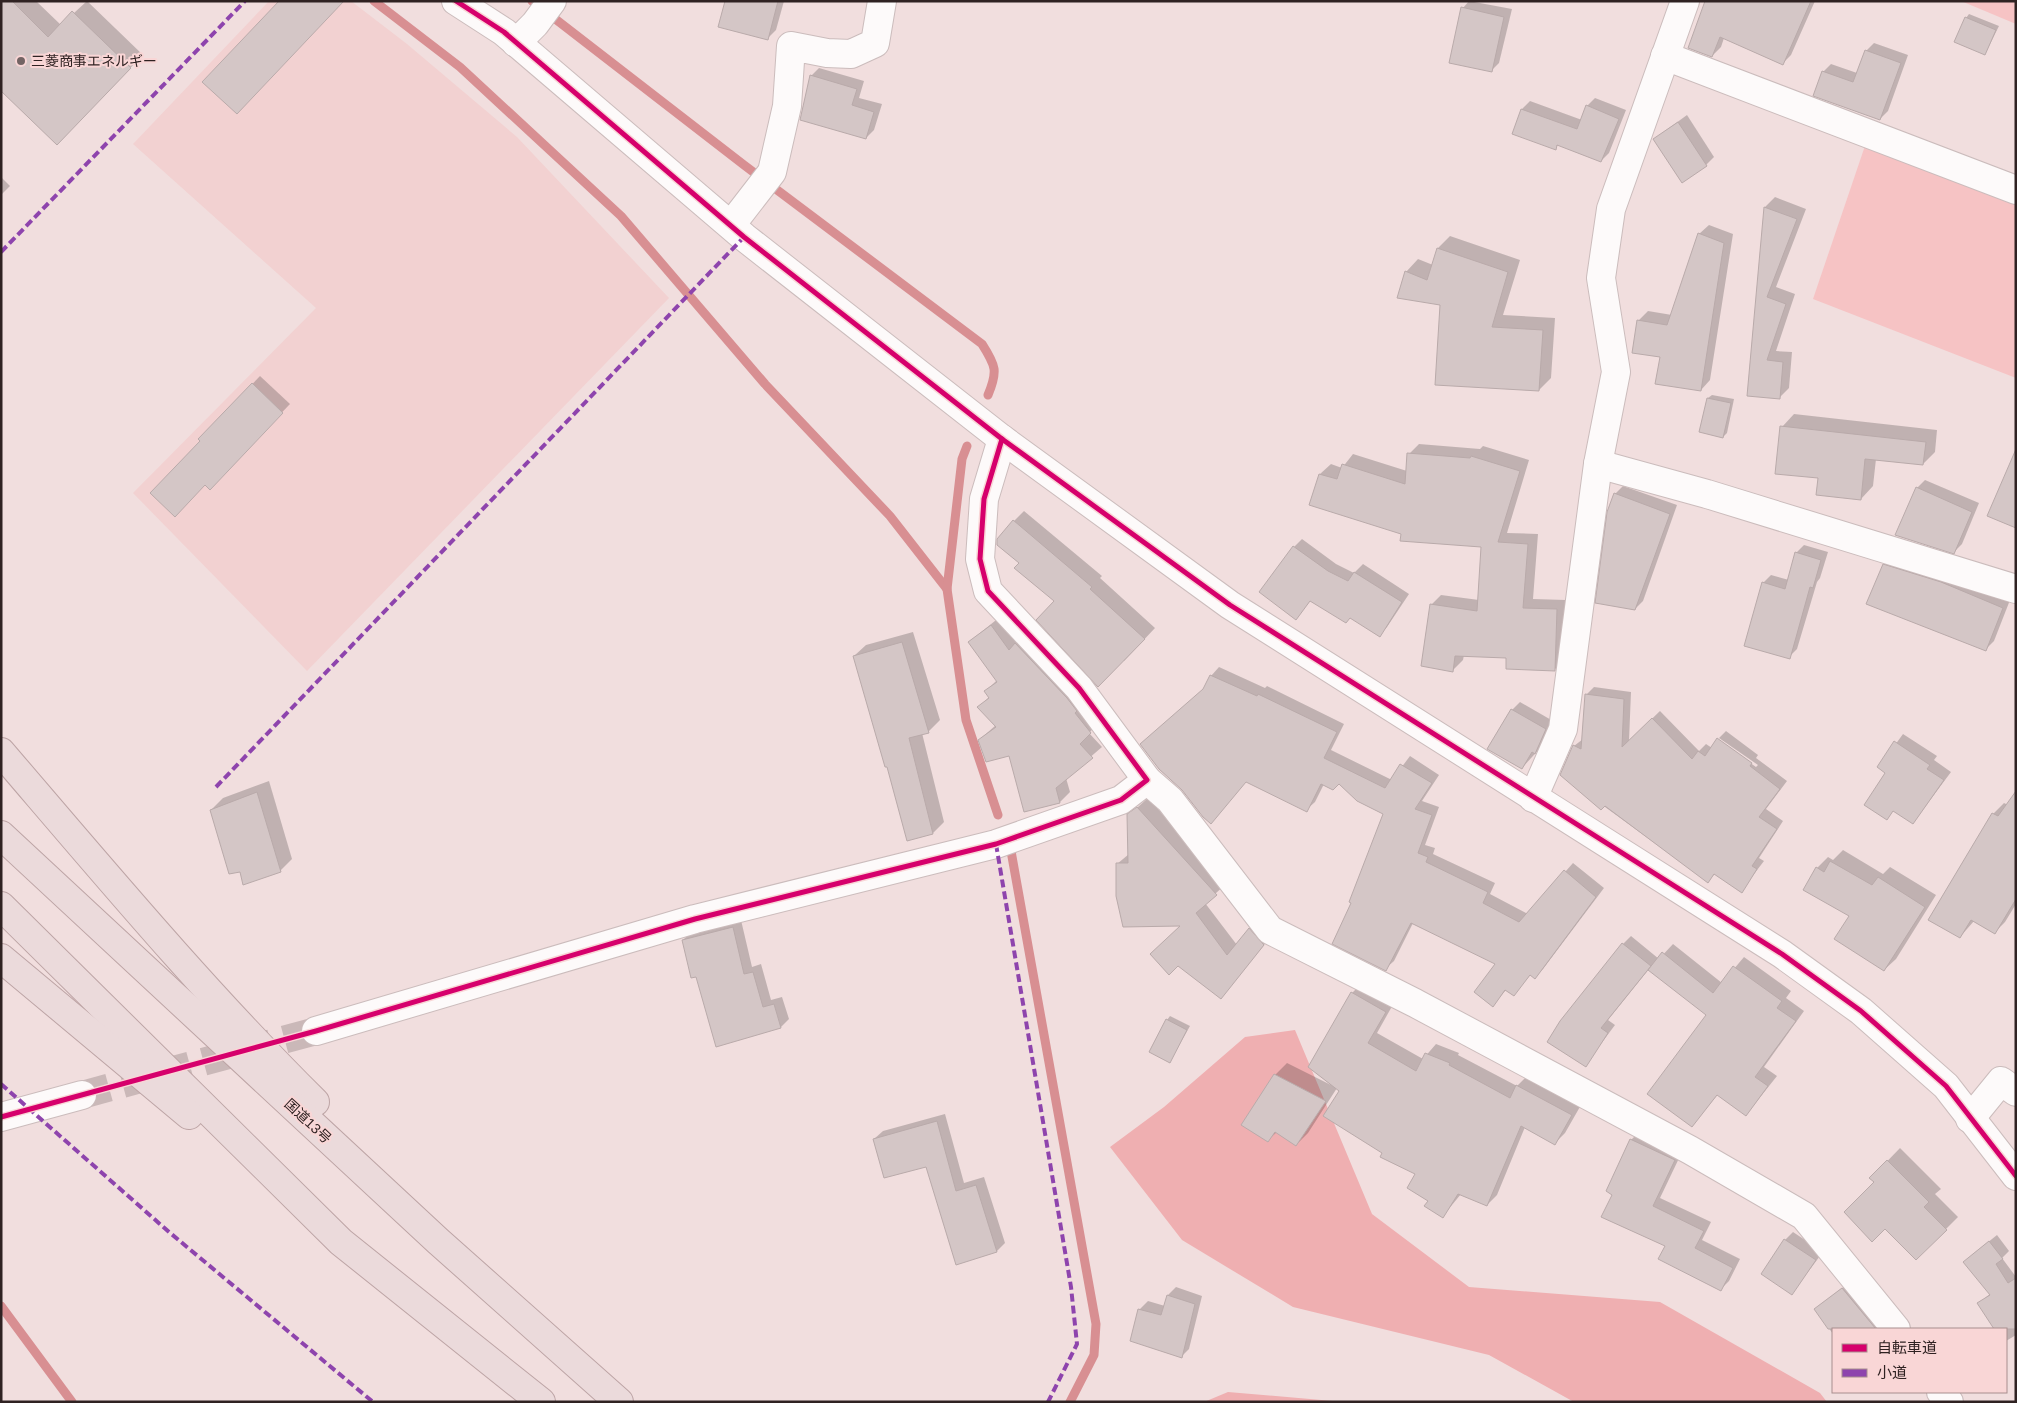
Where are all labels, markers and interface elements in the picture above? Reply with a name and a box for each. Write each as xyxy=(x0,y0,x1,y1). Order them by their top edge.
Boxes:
place label: 三菱商事エネルギー xyxy=(31,53,157,69)
marker: 三菱商事エネルギー xyxy=(15,55,27,67)
street label: 国道13号 xyxy=(281,1096,335,1146)
legend xyxy=(1832,1328,2007,1393)
text: 自転車道 xyxy=(1877,1339,1937,1356)
text: 小道 xyxy=(1877,1364,1907,1381)

